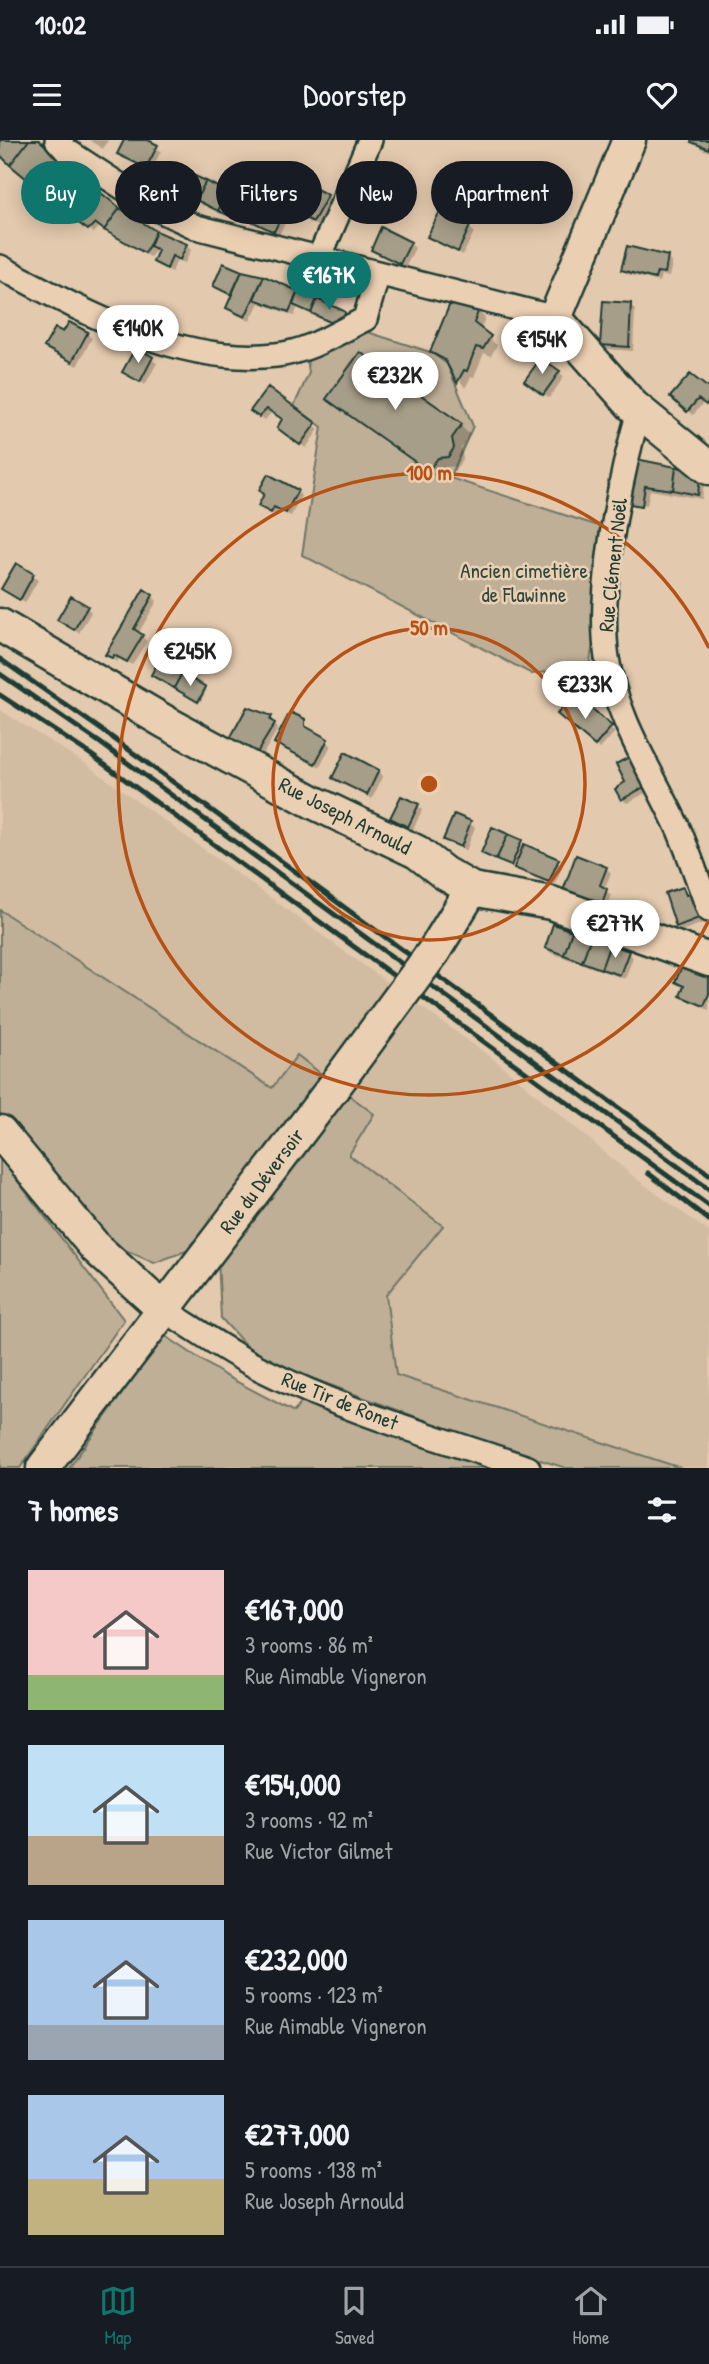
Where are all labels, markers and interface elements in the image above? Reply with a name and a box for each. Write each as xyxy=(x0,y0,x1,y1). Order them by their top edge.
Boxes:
text: 10:02 xyxy=(35,7,86,42)
text: Doorstep xyxy=(303,73,406,116)
icon: menu xyxy=(28,76,66,114)
icon: heart xyxy=(643,76,681,114)
chip: Buy xyxy=(21,161,101,224)
chip: Rent xyxy=(115,161,202,224)
chip: Filters xyxy=(216,161,322,224)
chip: New xyxy=(336,161,417,224)
chip: Apartment xyxy=(431,161,573,224)
pin: €167K xyxy=(280,253,378,312)
text: €167K xyxy=(303,259,355,290)
pin: €140K xyxy=(89,306,187,365)
text: €140K xyxy=(113,312,163,343)
pin: €154K xyxy=(493,316,591,376)
text: €154K xyxy=(517,323,567,354)
pin: €232K xyxy=(346,352,444,412)
text: €232K xyxy=(368,359,422,390)
text: 100 m xyxy=(406,458,452,487)
street label: Rue Clément Noël xyxy=(591,496,634,633)
park label: Ancien cimetière de Flawinne xyxy=(460,556,588,609)
text: 50 m xyxy=(410,613,448,642)
pin: €245K xyxy=(141,629,239,688)
text: €245K xyxy=(164,635,216,666)
pin: €233K xyxy=(536,662,634,721)
text: €233K xyxy=(558,668,612,699)
street label: Rue Joseph Arnould xyxy=(274,770,416,861)
centre of rings xyxy=(417,772,441,796)
pin: €277K xyxy=(566,900,664,960)
text: €277K xyxy=(587,907,643,938)
street label: Rue du Déversoir xyxy=(212,1122,311,1239)
street label: Rue Tir de Ronet xyxy=(278,1364,403,1437)
text: 7 homes xyxy=(28,1490,118,1530)
icon: filters xyxy=(643,1491,681,1529)
text: €167,000 xyxy=(245,1589,344,1629)
icon: home xyxy=(84,1598,168,1682)
text: 3 rooms · 86 m² xyxy=(245,1629,373,1660)
text: Rue Aimable Vigneron xyxy=(245,1660,427,1691)
text: €154,000 xyxy=(245,1764,341,1804)
icon: home xyxy=(84,1773,168,1857)
text: 3 rooms · 92 m² xyxy=(245,1804,373,1835)
text: Rue Victor Gilmet xyxy=(245,1835,392,1866)
text: €232,000 xyxy=(245,1939,347,1979)
icon: home xyxy=(84,1948,168,2032)
text: 5 rooms · 123 m² xyxy=(245,1979,383,2010)
text: Rue Aimable Vigneron xyxy=(245,2010,427,2041)
text: €277,000 xyxy=(245,2114,350,2154)
icon: home xyxy=(84,2123,168,2207)
text: 5 rooms · 138 m² xyxy=(245,2154,382,2185)
text: Rue Joseph Arnould xyxy=(245,2185,404,2216)
tab: Map xyxy=(99,2282,137,2350)
tab: Saved xyxy=(335,2282,374,2350)
tab: Home xyxy=(572,2282,610,2350)

